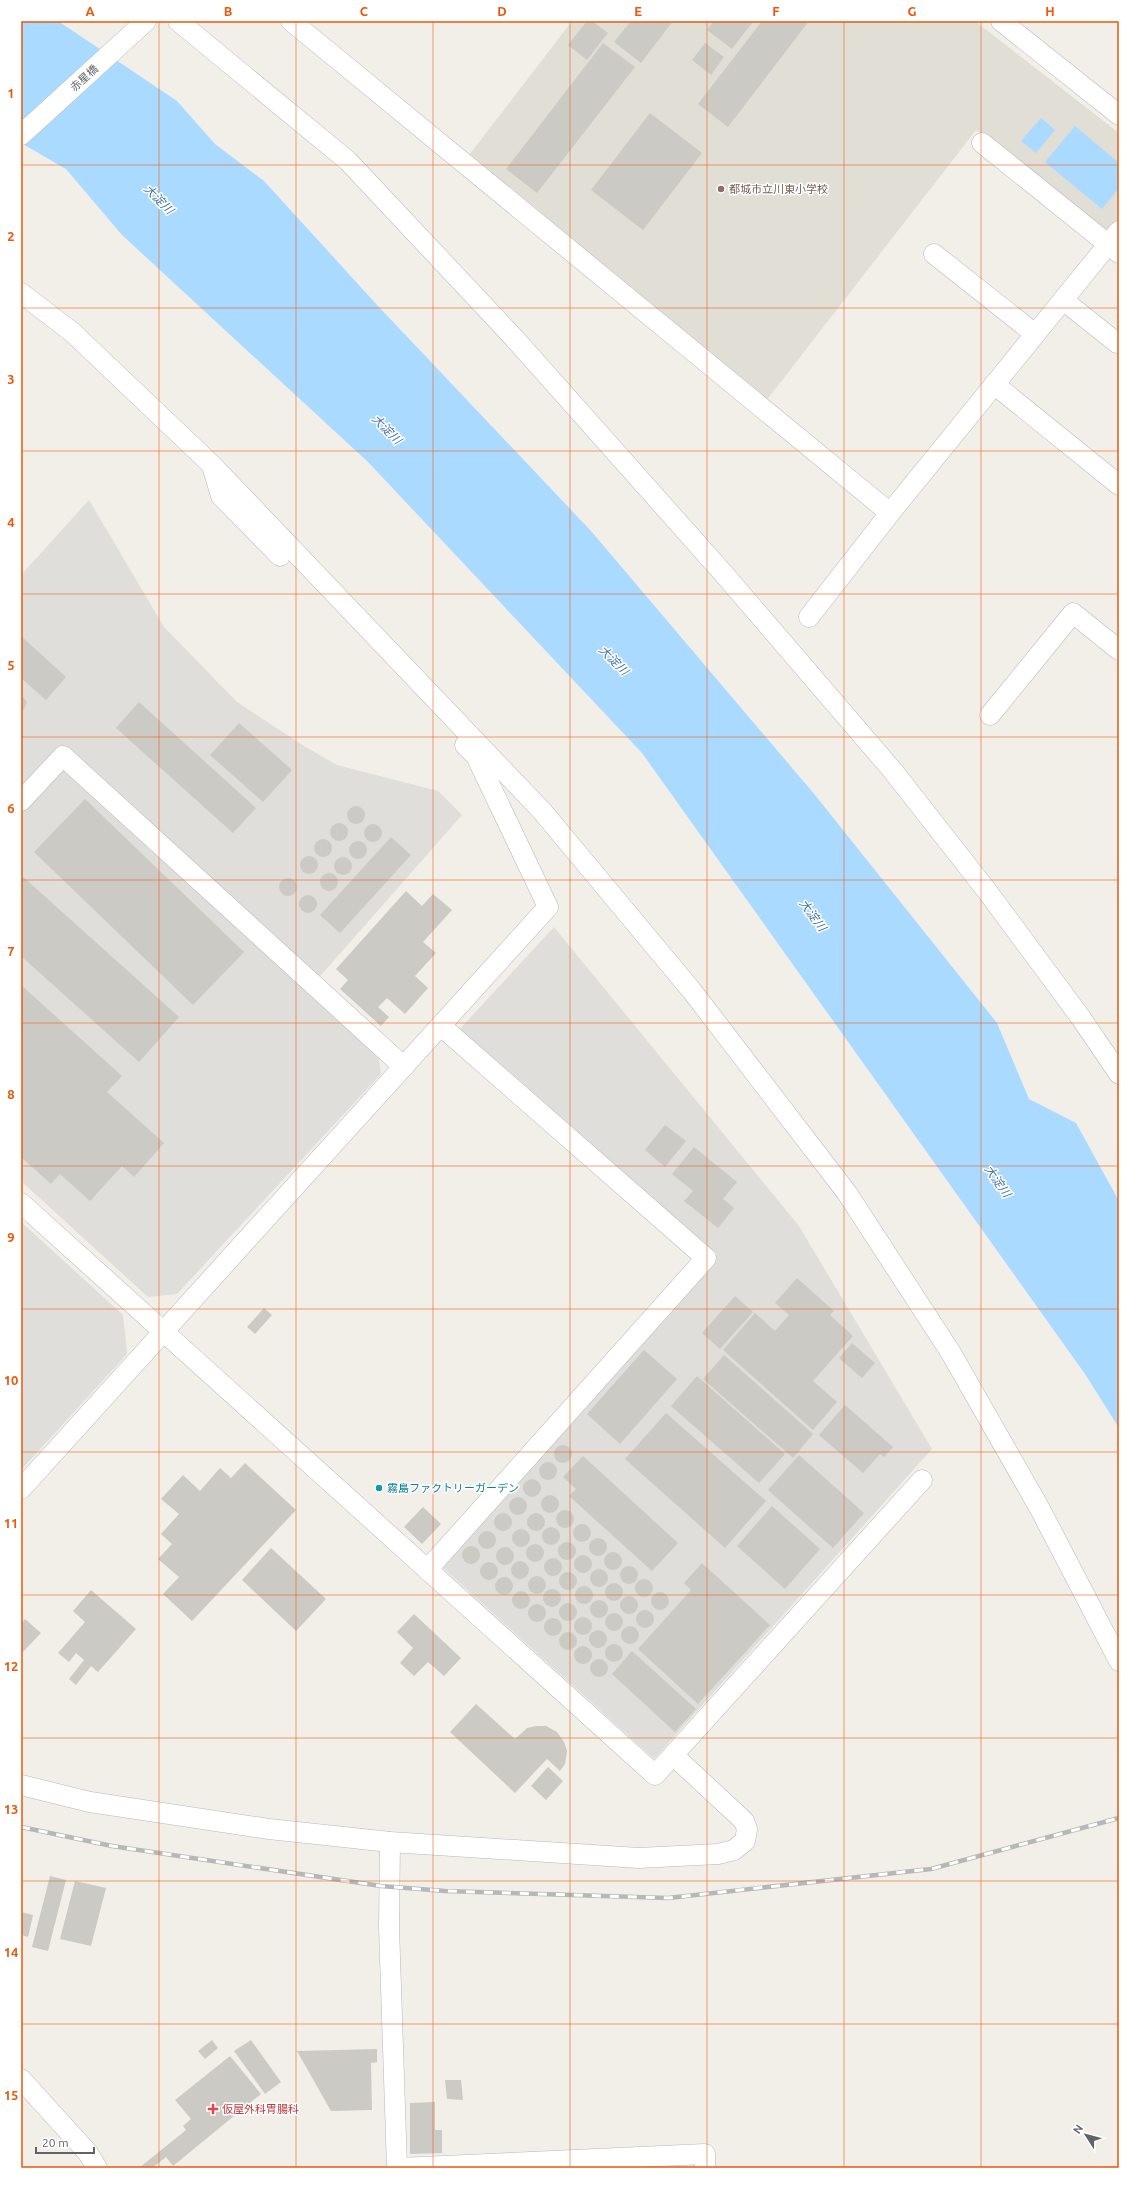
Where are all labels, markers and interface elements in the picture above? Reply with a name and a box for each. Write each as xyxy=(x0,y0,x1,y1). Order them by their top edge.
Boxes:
text: A xyxy=(85,4,95,18)
text: B xyxy=(224,4,233,18)
text: C xyxy=(360,4,369,18)
text: D xyxy=(497,4,507,18)
text: E xyxy=(634,4,642,18)
text: F xyxy=(772,4,780,18)
text: G xyxy=(908,4,917,18)
text: H xyxy=(1045,4,1055,18)
street label: 赤星橋 xyxy=(68,63,100,93)
text: 1 xyxy=(7,86,15,100)
water label: 大淀川 xyxy=(142,182,178,218)
place label: 都城市立川東小学校 xyxy=(729,183,828,195)
marker: 都城市立川東小学校 xyxy=(716,184,726,194)
text: 2 xyxy=(7,229,15,243)
text: 3 xyxy=(7,372,15,386)
water label: 大淀川 xyxy=(370,412,406,448)
text: 4 xyxy=(7,515,15,529)
water label: 大淀川 xyxy=(597,643,633,679)
text: 5 xyxy=(7,658,15,672)
text: 6 xyxy=(7,801,15,815)
water label: 大淀川 xyxy=(797,897,830,935)
text: 7 xyxy=(7,944,15,958)
text: 8 xyxy=(7,1087,15,1101)
water label: 大淀川 xyxy=(982,1163,1015,1201)
text: 9 xyxy=(7,1230,15,1244)
text: 10 xyxy=(4,1373,18,1387)
place label: 霧島ファクトリーガーデン xyxy=(387,1482,519,1494)
marker: 霧島ファクトリーガーデン xyxy=(374,1483,384,1493)
text: 11 xyxy=(4,1516,18,1530)
text: 12 xyxy=(4,1659,18,1673)
text: 13 xyxy=(4,1802,18,1816)
text: 14 xyxy=(4,1945,18,1959)
text: 15 xyxy=(4,2088,18,2102)
marker: 仮屋外科胃腸科 xyxy=(207,2103,219,2115)
place label: 仮屋外科胃腸科 xyxy=(222,2103,299,2115)
north arrow xyxy=(1066,2115,1106,2155)
text: N xyxy=(1071,2122,1085,2136)
scale bar xyxy=(36,2129,94,2155)
text: 20 m xyxy=(42,2136,69,2149)

